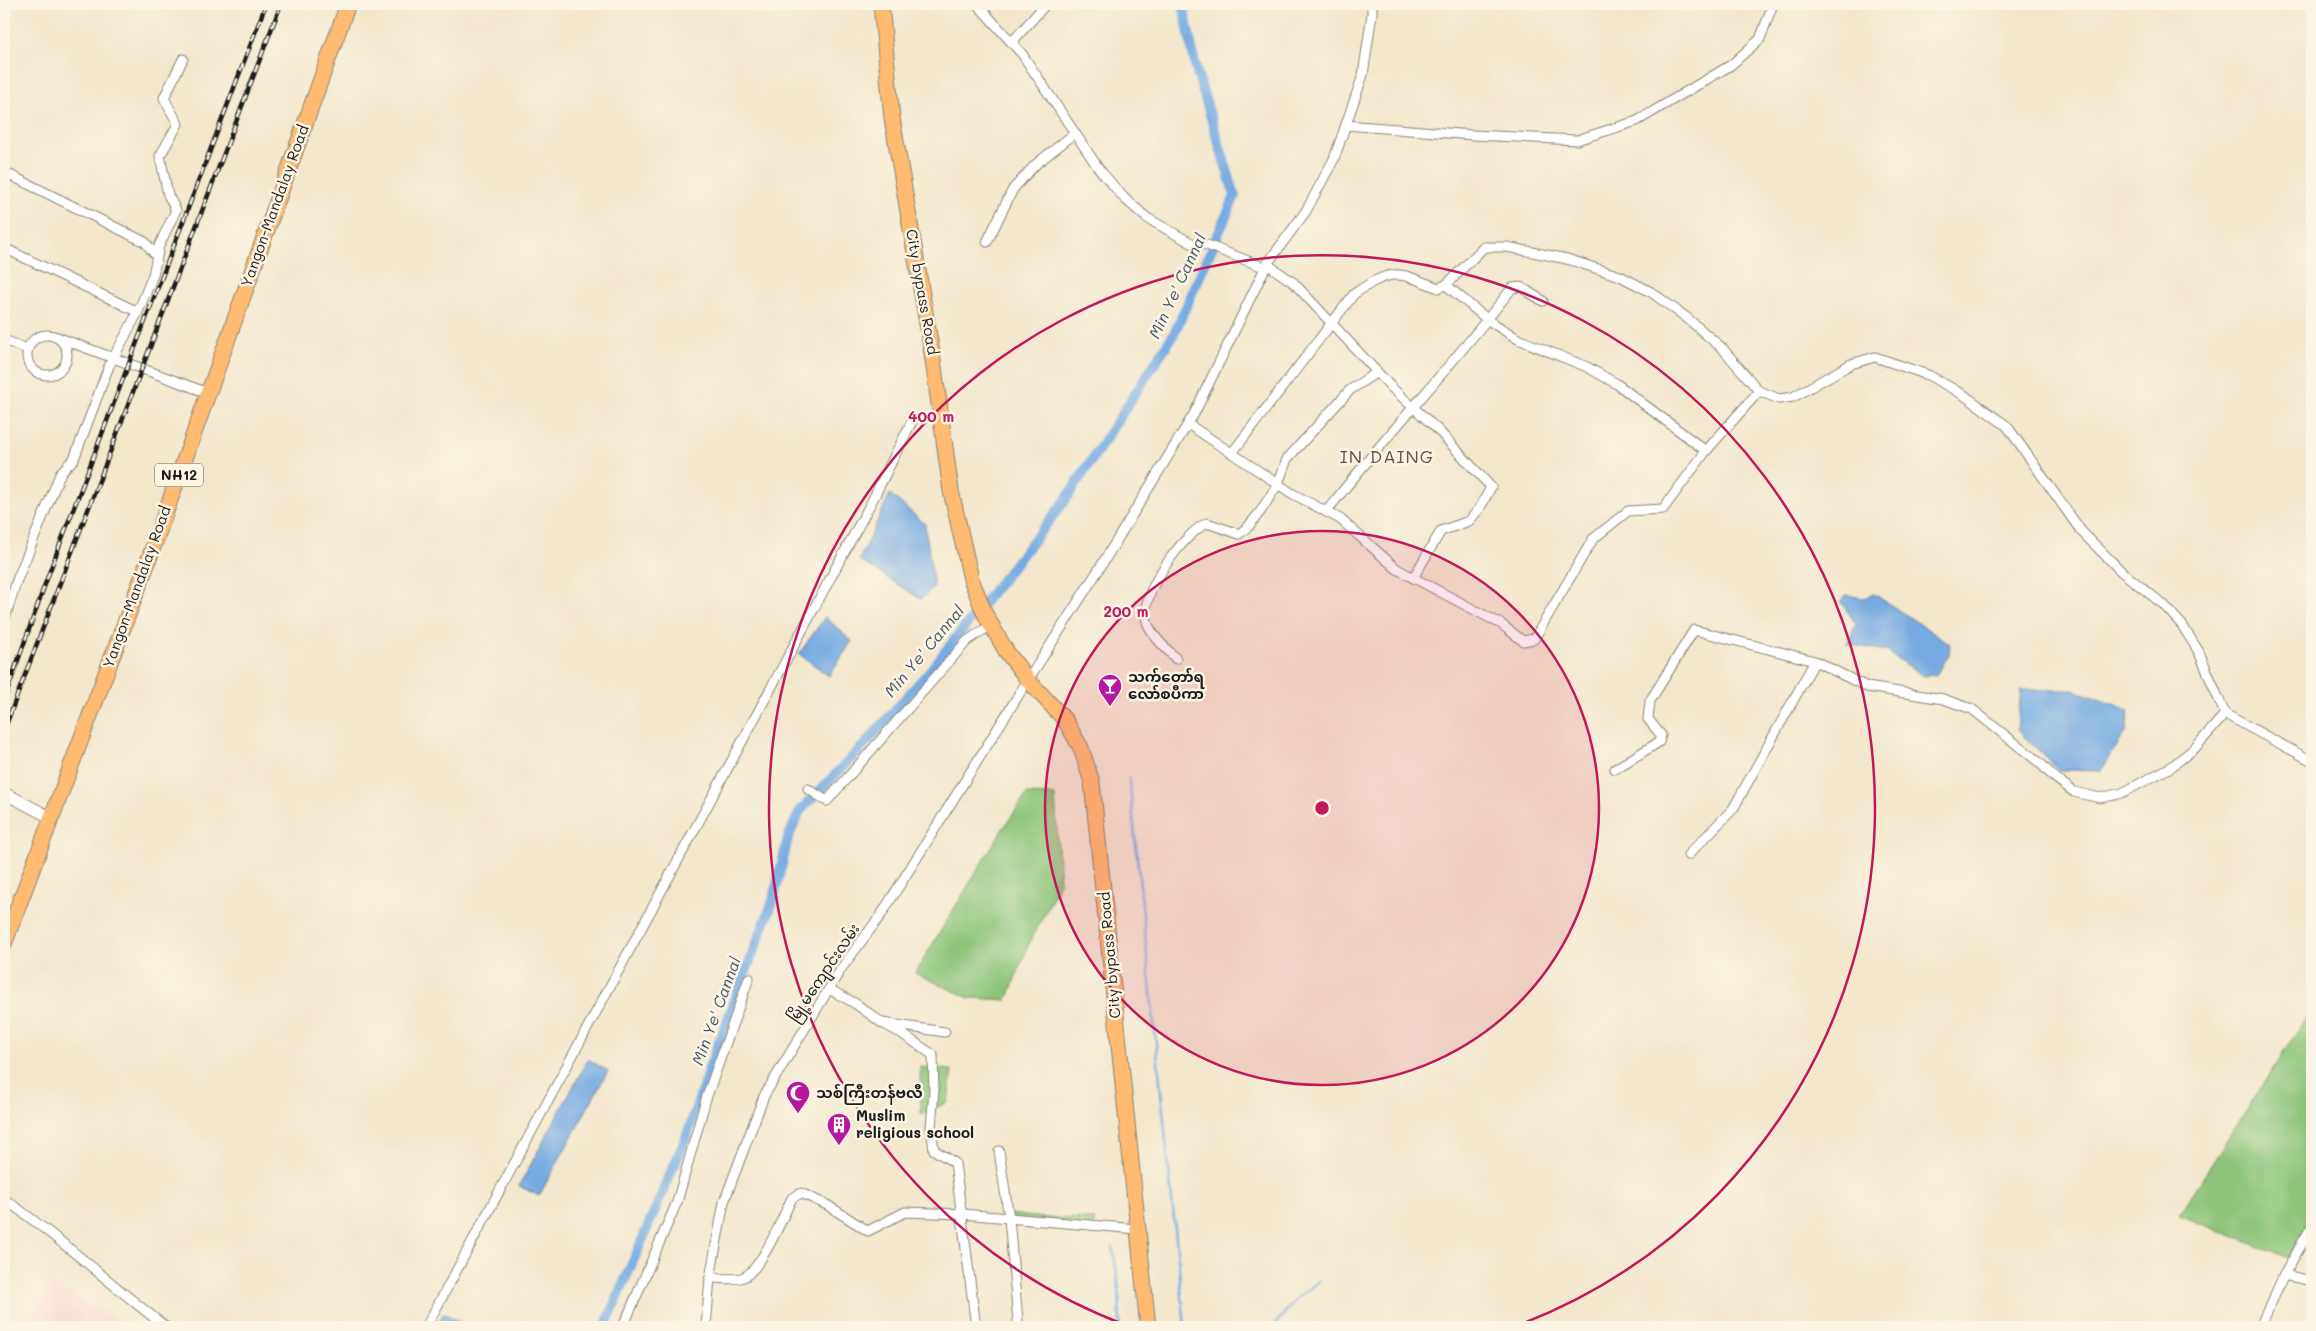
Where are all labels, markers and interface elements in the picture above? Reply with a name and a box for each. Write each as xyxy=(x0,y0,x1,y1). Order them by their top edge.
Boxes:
street label: Yangon-Mandalay Road xyxy=(235,122,313,290)
street label: City bypass Road xyxy=(902,227,944,356)
water label: Min Ye' Cannal xyxy=(1143,230,1210,342)
text: 400 m xyxy=(908,406,954,426)
district label: IN DAING xyxy=(1340,444,1434,468)
road number: NH12 xyxy=(155,464,203,486)
street label: Yangon-Mandalay Road xyxy=(97,503,175,671)
water label: Min Ye' Cannal xyxy=(879,600,968,701)
text: 200 m xyxy=(1104,601,1149,621)
place label: သက်တော်ရ လော်စပီကာ xyxy=(1128,666,1205,703)
bar icon: သက်တော်ရ လော်စပီကာ xyxy=(1097,673,1123,707)
centre of rings xyxy=(1313,799,1331,817)
street label: City bypass Road xyxy=(1093,891,1125,1019)
street label: မြို့မကျောင်းလမ်း xyxy=(783,919,866,1027)
water label: Min Ye' Cannal xyxy=(686,954,745,1068)
mosque icon: သစ်ကြီးတန်ဗလီ xyxy=(785,1080,811,1114)
place label: သစ်ကြီးတန်ဗလီ xyxy=(816,1082,923,1105)
place label: Muslim religious school xyxy=(856,1105,974,1142)
building icon: Muslim religious school xyxy=(826,1112,852,1146)

